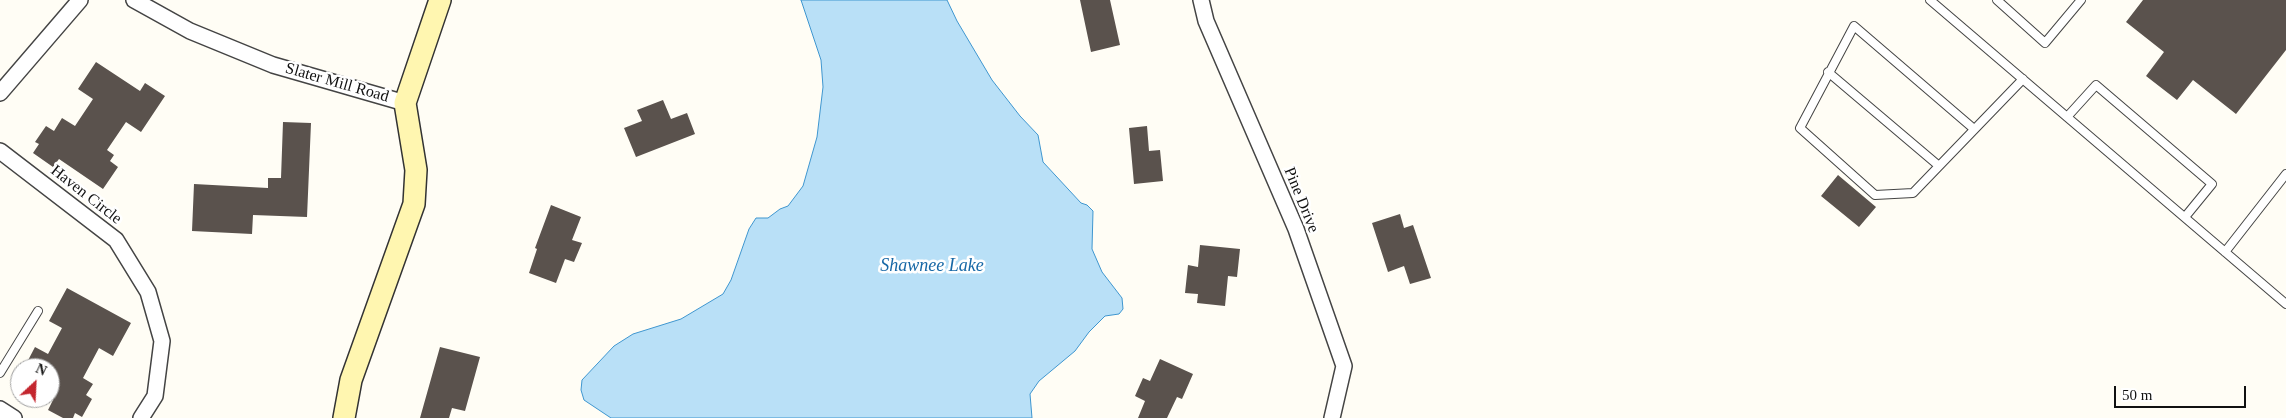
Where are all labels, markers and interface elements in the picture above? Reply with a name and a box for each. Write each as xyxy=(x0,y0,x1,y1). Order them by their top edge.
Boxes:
street label: Slater Mill Road xyxy=(283,59,391,107)
street label: Haven Circle xyxy=(47,161,125,229)
street label: Pine Drive xyxy=(1279,164,1323,236)
water label: Shawnee Lake xyxy=(880,255,984,277)
north arrow xyxy=(10,358,60,408)
text: N xyxy=(33,361,49,379)
scale bar xyxy=(2116,376,2248,408)
text: 50 m xyxy=(2122,387,2152,403)

